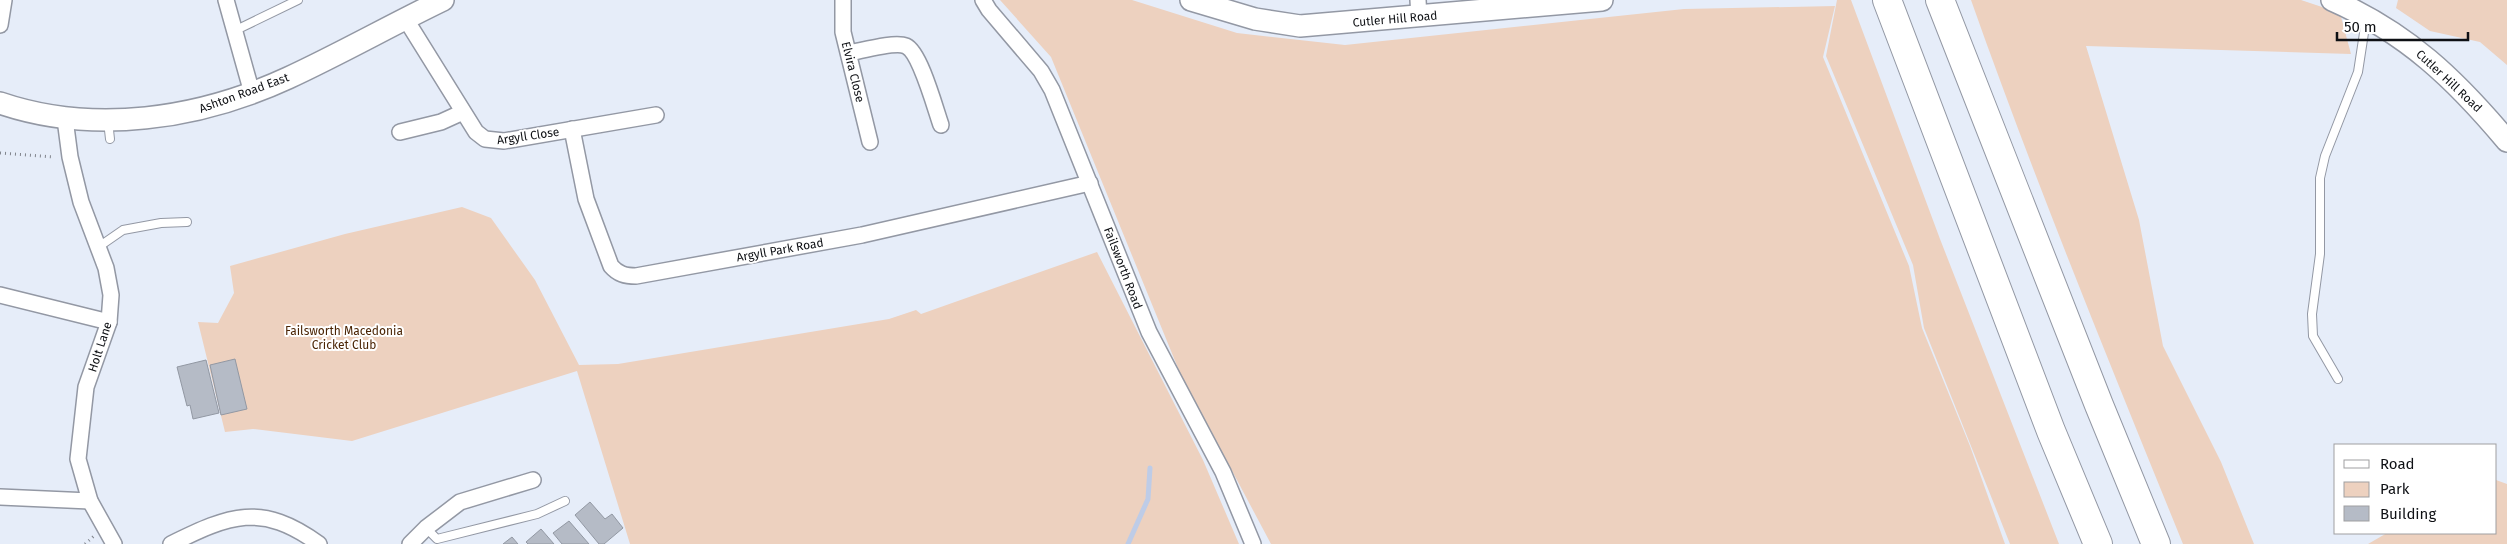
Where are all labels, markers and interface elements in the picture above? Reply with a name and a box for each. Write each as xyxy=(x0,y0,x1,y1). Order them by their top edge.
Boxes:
street label: Cutler Hill Road xyxy=(1352,8,1438,30)
scale bar xyxy=(2337,10,2468,42)
text: 50 m xyxy=(2344,18,2377,36)
street label: Elvira Close xyxy=(839,40,867,104)
street label: Cutler Hill Road xyxy=(2413,47,2485,115)
street label: Ashton Road East xyxy=(197,70,291,116)
street label: Argyll Close xyxy=(496,125,560,147)
street label: Failsworth Road xyxy=(1101,225,1145,311)
street label: Argyll Park Road xyxy=(735,235,825,265)
street label: Holt Lane xyxy=(85,320,115,374)
park label: Failsworth Macedonia Cricket Club xyxy=(285,324,403,352)
legend xyxy=(2334,444,2497,534)
text: Road xyxy=(2380,455,2415,473)
text: Park xyxy=(2380,480,2410,498)
text: Building xyxy=(2380,505,2436,523)

